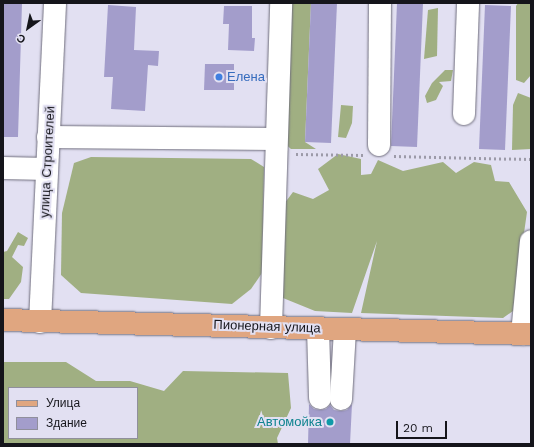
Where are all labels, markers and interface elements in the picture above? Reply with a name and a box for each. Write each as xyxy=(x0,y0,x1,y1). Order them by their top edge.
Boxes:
north arrow xyxy=(8,8,48,48)
text: С xyxy=(14,31,28,46)
place label: Елена xyxy=(227,69,265,85)
marker: Елена xyxy=(214,72,224,82)
street label: улица Строителей xyxy=(37,106,59,218)
street label: Пионерная улица xyxy=(213,317,321,337)
legend xyxy=(8,387,138,439)
text: Улица xyxy=(46,396,80,410)
scale bar xyxy=(398,413,449,439)
place label: Автомойка xyxy=(257,414,322,430)
text: Здание xyxy=(46,416,87,430)
marker: Автомойка xyxy=(325,417,335,427)
text: 20 m xyxy=(403,421,433,435)

